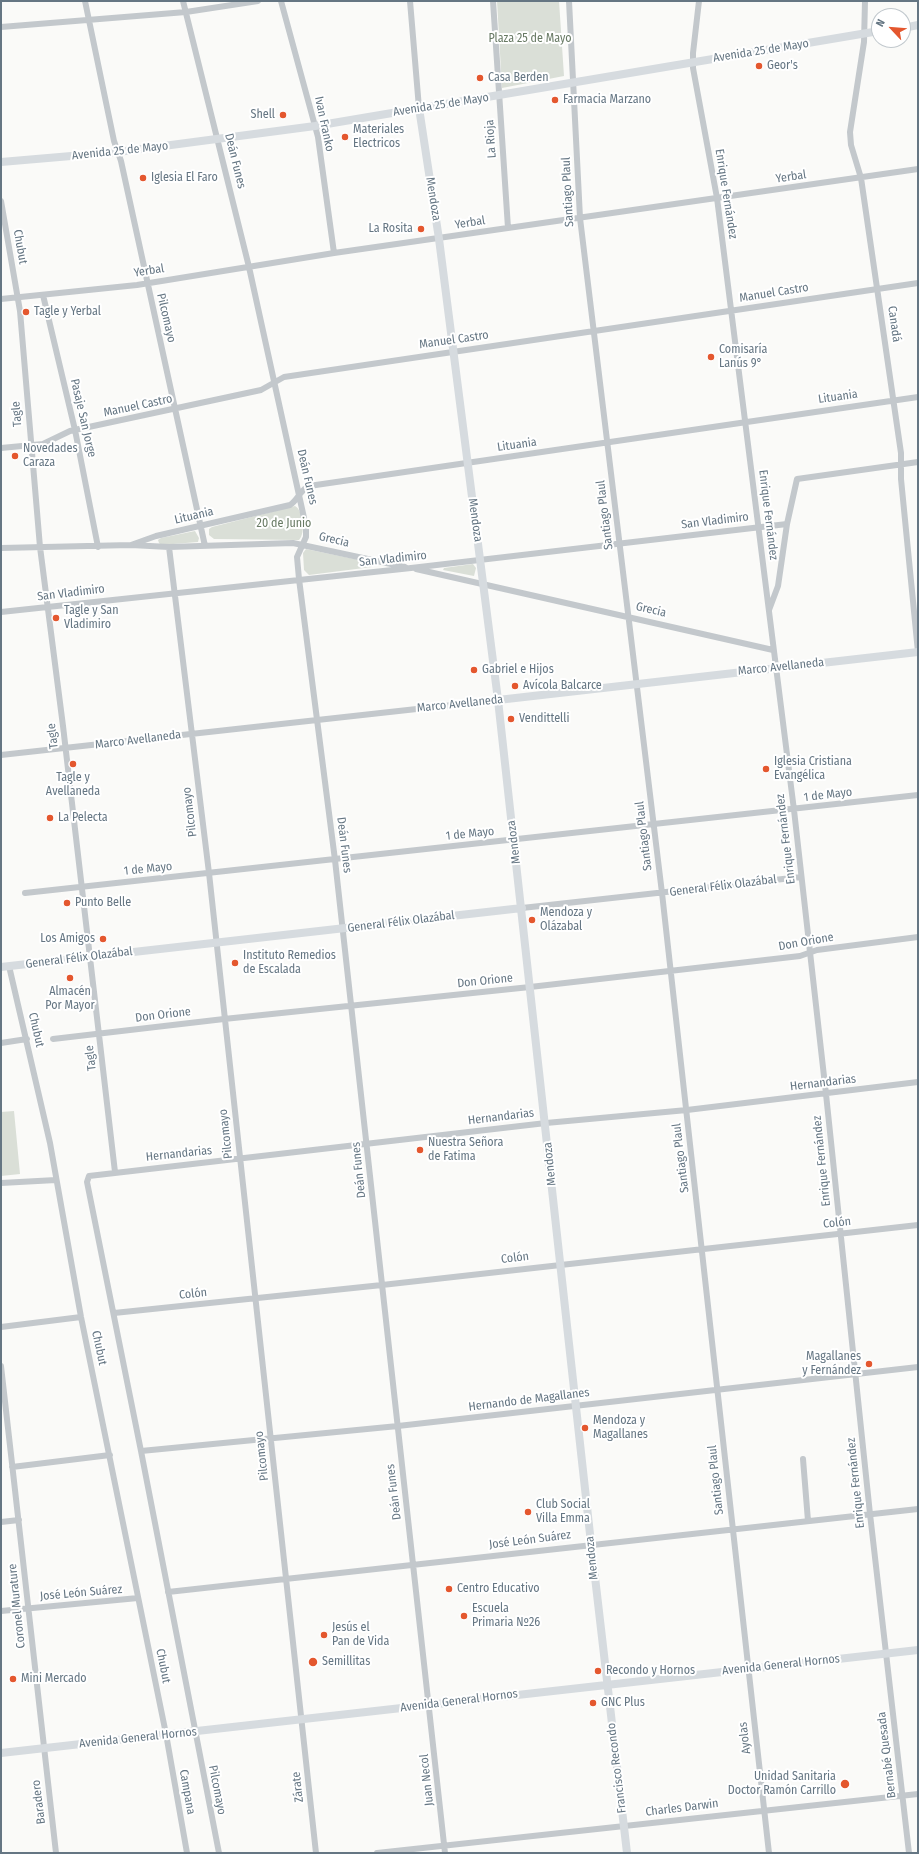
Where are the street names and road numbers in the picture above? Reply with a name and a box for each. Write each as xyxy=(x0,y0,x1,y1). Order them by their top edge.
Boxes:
street label: Avenida 25 de Mayo xyxy=(712,36,810,66)
street label: Avenida 25 de Mayo xyxy=(392,90,490,120)
street label: Ivan Franko xyxy=(311,95,337,153)
street label: La Rioja xyxy=(482,119,500,159)
street label: Deán Funes xyxy=(221,132,249,190)
street label: Avenida 25 de Mayo xyxy=(71,139,169,163)
street label: Enrique Fernández xyxy=(712,148,740,240)
street label: Santiago Plaul xyxy=(559,157,577,227)
street label: Yerbal xyxy=(775,168,807,186)
street label: Mendoza xyxy=(422,176,444,222)
street label: Yerbal xyxy=(454,213,486,233)
street label: Chubut xyxy=(10,228,30,266)
street label: Yerbal xyxy=(133,261,165,281)
street label: Manuel Castro xyxy=(738,280,810,306)
street label: Pilcomayo xyxy=(153,292,179,344)
street label: Canadá xyxy=(884,305,904,343)
street label: Manuel Castro xyxy=(418,328,490,352)
street label: Pasaje San Jorge xyxy=(67,377,99,459)
street label: Lituania xyxy=(817,387,859,407)
street label: Manuel Castro xyxy=(102,392,174,420)
street label: Tagle xyxy=(9,401,25,427)
street label: Lituania xyxy=(496,435,538,455)
street label: Deán Funes xyxy=(294,448,320,506)
street label: Enrique Fernández xyxy=(755,469,781,561)
street label: Santiago Plaul xyxy=(594,479,616,551)
street label: Mendoza xyxy=(465,497,485,543)
street label: Lituania xyxy=(173,505,215,527)
street label: San Vladimiro xyxy=(680,510,750,532)
street label: Grecia xyxy=(317,530,351,550)
street label: San Vladimiro xyxy=(358,548,428,570)
street label: San Vladimiro xyxy=(36,582,106,604)
street label: Grecia xyxy=(634,600,668,620)
street label: Marco Avellaneda xyxy=(737,655,825,679)
street label: Marco Avellaneda xyxy=(416,692,504,716)
street label: Tagle xyxy=(44,723,62,749)
street label: Marco Avellaneda xyxy=(94,728,182,752)
street label: 1 de Mayo xyxy=(803,785,853,805)
street label: Pilcomayo xyxy=(180,786,200,838)
street label: Enrique Fernández xyxy=(773,793,799,885)
street label: Santiago Plaul xyxy=(633,800,655,872)
street label: Deán Funes xyxy=(333,816,355,874)
street label: Mendoza xyxy=(504,819,524,865)
street label: 1 de Mayo xyxy=(445,824,495,844)
street label: 1 de Mayo xyxy=(123,859,173,879)
street label: General Félix Olazábal xyxy=(669,872,777,900)
street label: General Félix Olazábal xyxy=(347,908,455,936)
street label: Don Orione xyxy=(777,930,835,954)
street label: General Félix Olazábal xyxy=(25,944,133,972)
street label: Don Orione xyxy=(457,971,513,991)
street label: Don Orione xyxy=(134,1004,192,1026)
street label: Chubut xyxy=(25,1011,47,1049)
street label: Tagle xyxy=(82,1045,100,1071)
street label: Hernandarias xyxy=(789,1072,857,1094)
street label: Hernandarias xyxy=(467,1106,535,1128)
street label: Pilcomayo xyxy=(216,1108,236,1160)
street label: Enrique Fernández xyxy=(810,1115,834,1207)
street label: Santiago Plaul xyxy=(670,1122,692,1194)
street label: Deán Funes xyxy=(349,1141,369,1199)
street label: Mendoza xyxy=(541,1141,559,1187)
street label: Hernandarias xyxy=(145,1143,213,1165)
street label: Colón xyxy=(822,1214,852,1232)
street label: Colón xyxy=(500,1249,530,1267)
street label: Colón xyxy=(178,1285,208,1303)
street label: Chubut xyxy=(88,1329,110,1367)
street label: Hernando de Magallanes xyxy=(468,1385,590,1415)
street label: Pilcomayo xyxy=(252,1430,272,1482)
street label: Enrique Fernández xyxy=(844,1437,868,1529)
street label: Santiago Plaul xyxy=(705,1444,727,1516)
street label: Deán Funes xyxy=(383,1463,405,1521)
street label: José León Suárez xyxy=(488,1528,572,1552)
street label: Mendoza xyxy=(583,1535,601,1581)
street label: Coronel Murature xyxy=(5,1563,29,1649)
street label: José León Suárez xyxy=(39,1582,123,1604)
street label: Chubut xyxy=(153,1647,173,1685)
street label: Avenida General Hornos xyxy=(721,1652,841,1678)
street label: Avenida General Hornos xyxy=(399,1687,519,1715)
street label: Bernabé Quesada xyxy=(875,1711,899,1799)
street label: Ayolas xyxy=(736,1721,754,1755)
street label: Francisco Recondo xyxy=(604,1722,630,1814)
street label: Avenida General Hornos xyxy=(78,1725,198,1751)
street label: Juan Necol xyxy=(417,1753,437,1807)
street label: Pilcomayo xyxy=(205,1764,229,1816)
street label: Campana xyxy=(176,1768,198,1816)
street label: Zárate xyxy=(289,1771,307,1803)
street label: Baradero xyxy=(29,1779,49,1825)
street label: Charles Darwin xyxy=(645,1796,719,1820)

